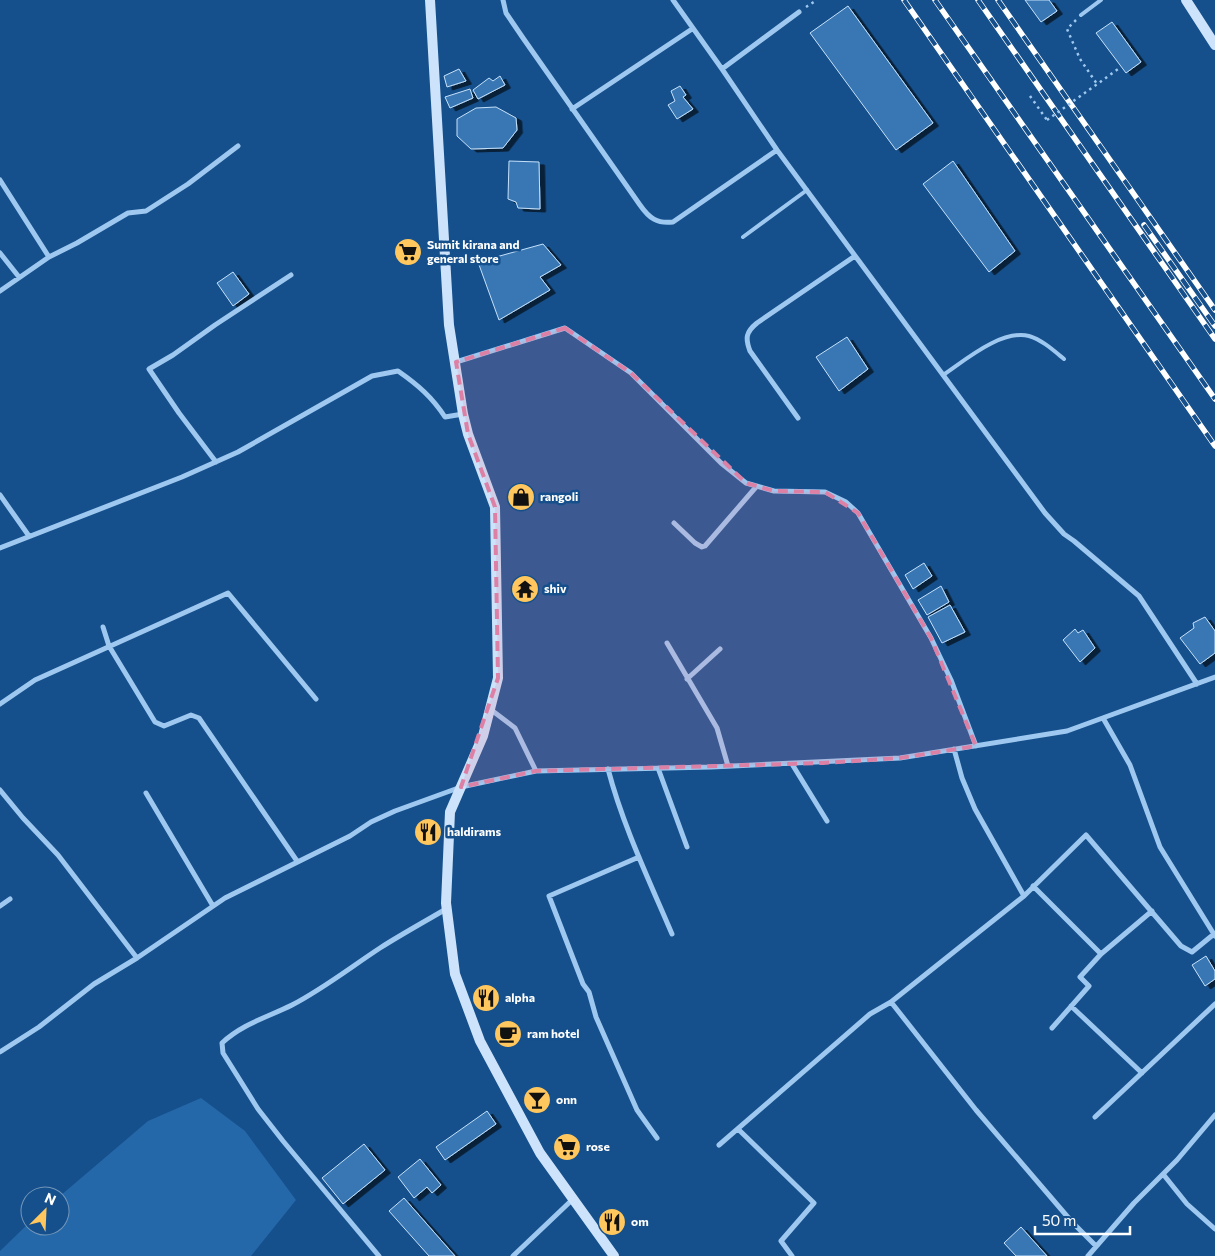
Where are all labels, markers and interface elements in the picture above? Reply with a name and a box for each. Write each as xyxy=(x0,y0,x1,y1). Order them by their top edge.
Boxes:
supermarket icon: Sumit kirana and general store xyxy=(393,237,423,267)
place label: Sumit kirana and general store xyxy=(427,237,519,265)
shop icon: rangoli xyxy=(506,482,536,512)
place label: rangoli xyxy=(540,489,578,503)
temple icon: shiv xyxy=(510,574,540,604)
place label: shiv xyxy=(544,581,567,595)
restaurant icon: haldirams xyxy=(413,817,443,847)
place label: haldirams xyxy=(447,824,502,838)
restaurant icon: alpha xyxy=(471,983,501,1013)
place label: alpha xyxy=(505,990,535,1004)
cafe icon: ram hotel xyxy=(493,1019,523,1049)
place label: ram hotel xyxy=(527,1026,580,1040)
bar icon: onn xyxy=(522,1085,552,1115)
place label: onn xyxy=(556,1092,577,1106)
supermarket icon: rose xyxy=(552,1132,582,1162)
place label: rose xyxy=(586,1139,610,1153)
north arrow xyxy=(20,1186,70,1236)
text: N xyxy=(42,1189,59,1209)
scale bar xyxy=(1035,1204,1130,1236)
restaurant icon: om xyxy=(597,1207,627,1237)
text: 50 m xyxy=(1042,1211,1076,1229)
place label: om xyxy=(631,1214,649,1228)

